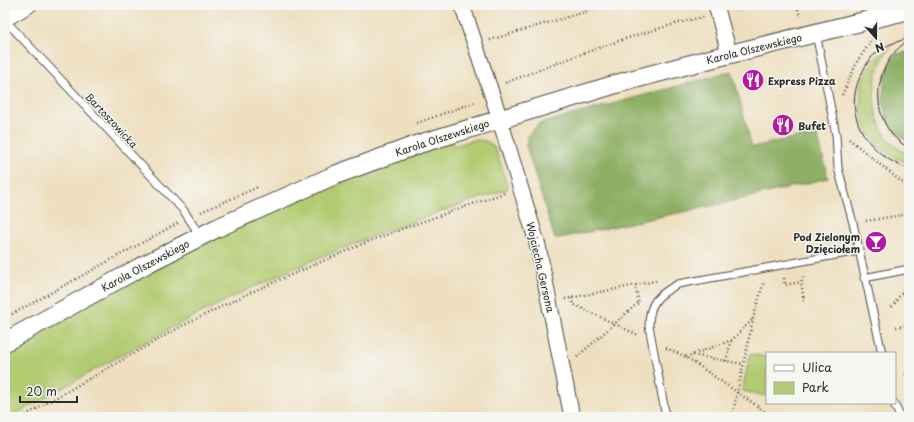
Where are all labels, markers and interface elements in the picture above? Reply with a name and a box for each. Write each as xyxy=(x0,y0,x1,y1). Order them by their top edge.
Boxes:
north arrow xyxy=(856,18,896,58)
street label: Karola Olszewskiego xyxy=(705,29,804,67)
text: N xyxy=(872,38,887,57)
restaurant icon: Express Pizza xyxy=(740,67,766,93)
place label: Express Pizza xyxy=(768,73,836,88)
street label: Bartoszowicka xyxy=(82,89,142,152)
restaurant icon: Bufet xyxy=(770,112,796,138)
street label: Karola Olszewskiego xyxy=(393,115,491,159)
place label: Bufet xyxy=(798,118,826,133)
street label: Wojciecha Gersona xyxy=(523,220,559,315)
place label: Pod Zielonym Dzięciołem xyxy=(793,229,860,256)
bar icon: Pod Zielonym Dzięciołem xyxy=(863,229,889,255)
street label: Karola Olszewskiego xyxy=(98,235,192,295)
legend xyxy=(766,352,896,404)
text: Ulica xyxy=(802,358,832,376)
scale bar xyxy=(20,378,77,404)
text: Park xyxy=(802,378,829,396)
text: 20 m xyxy=(26,382,57,400)

